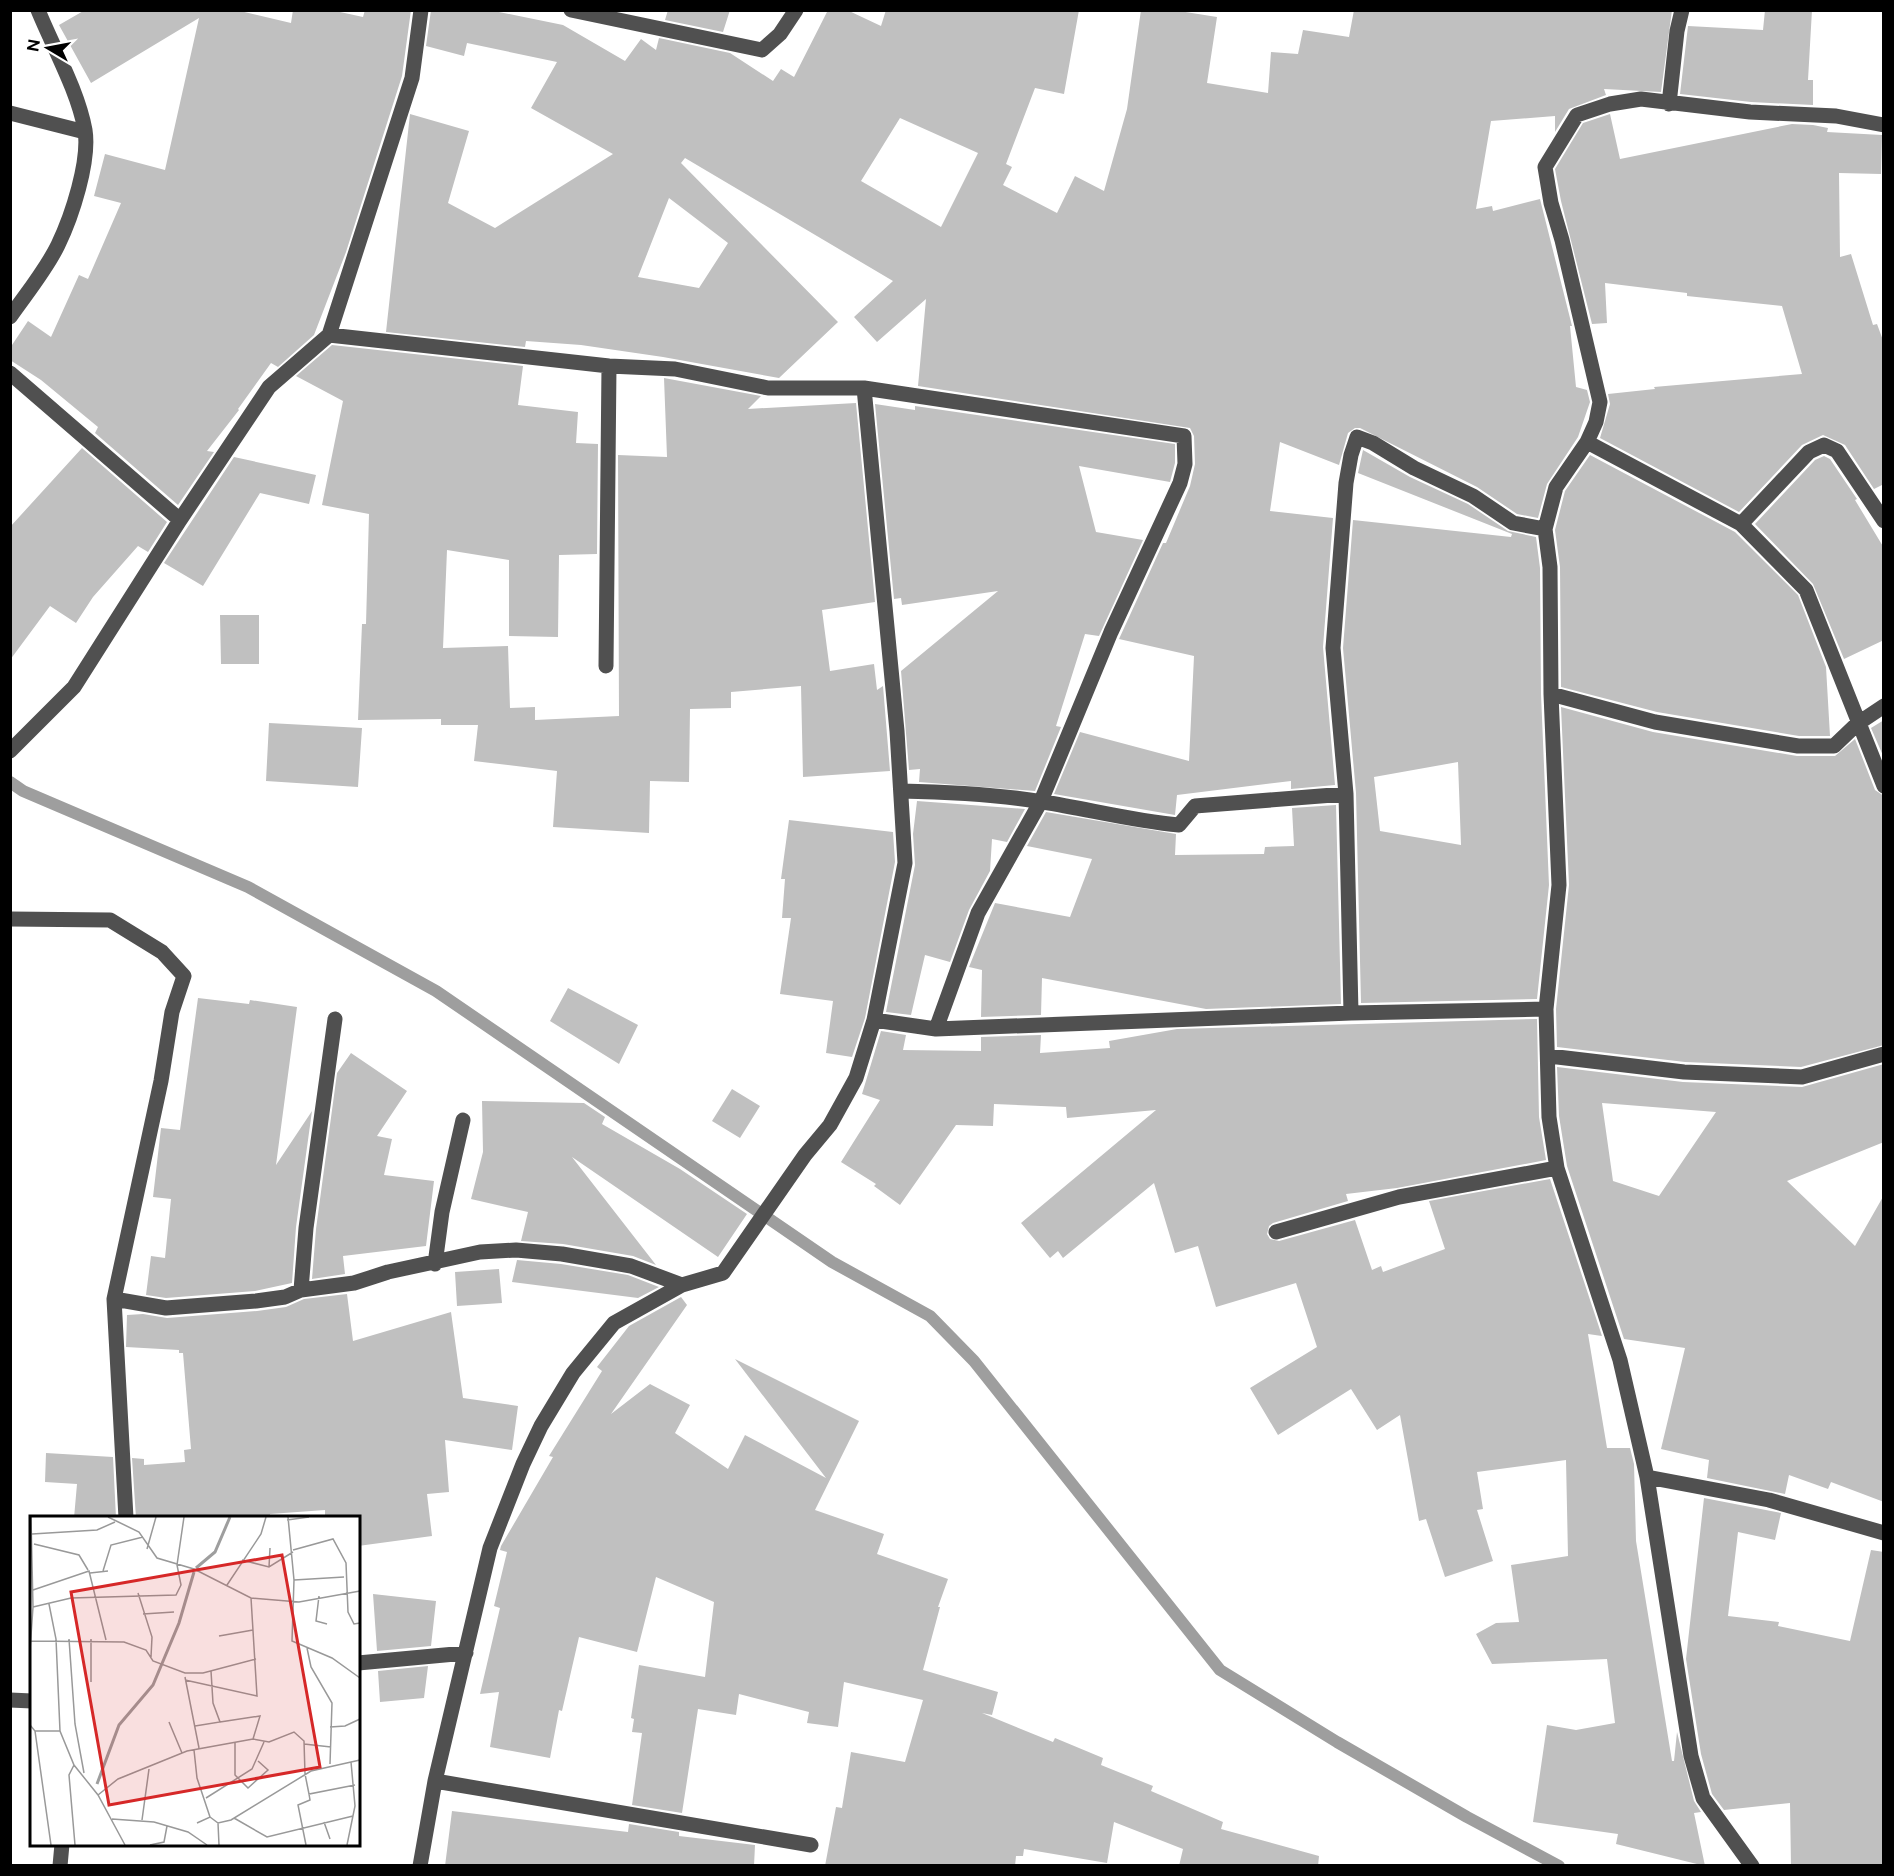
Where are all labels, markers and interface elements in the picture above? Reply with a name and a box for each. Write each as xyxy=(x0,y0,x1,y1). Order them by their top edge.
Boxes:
north arrow xyxy=(18,18,78,78)
text: N xyxy=(23,38,44,53)
inset map xyxy=(30,1516,360,1846)

